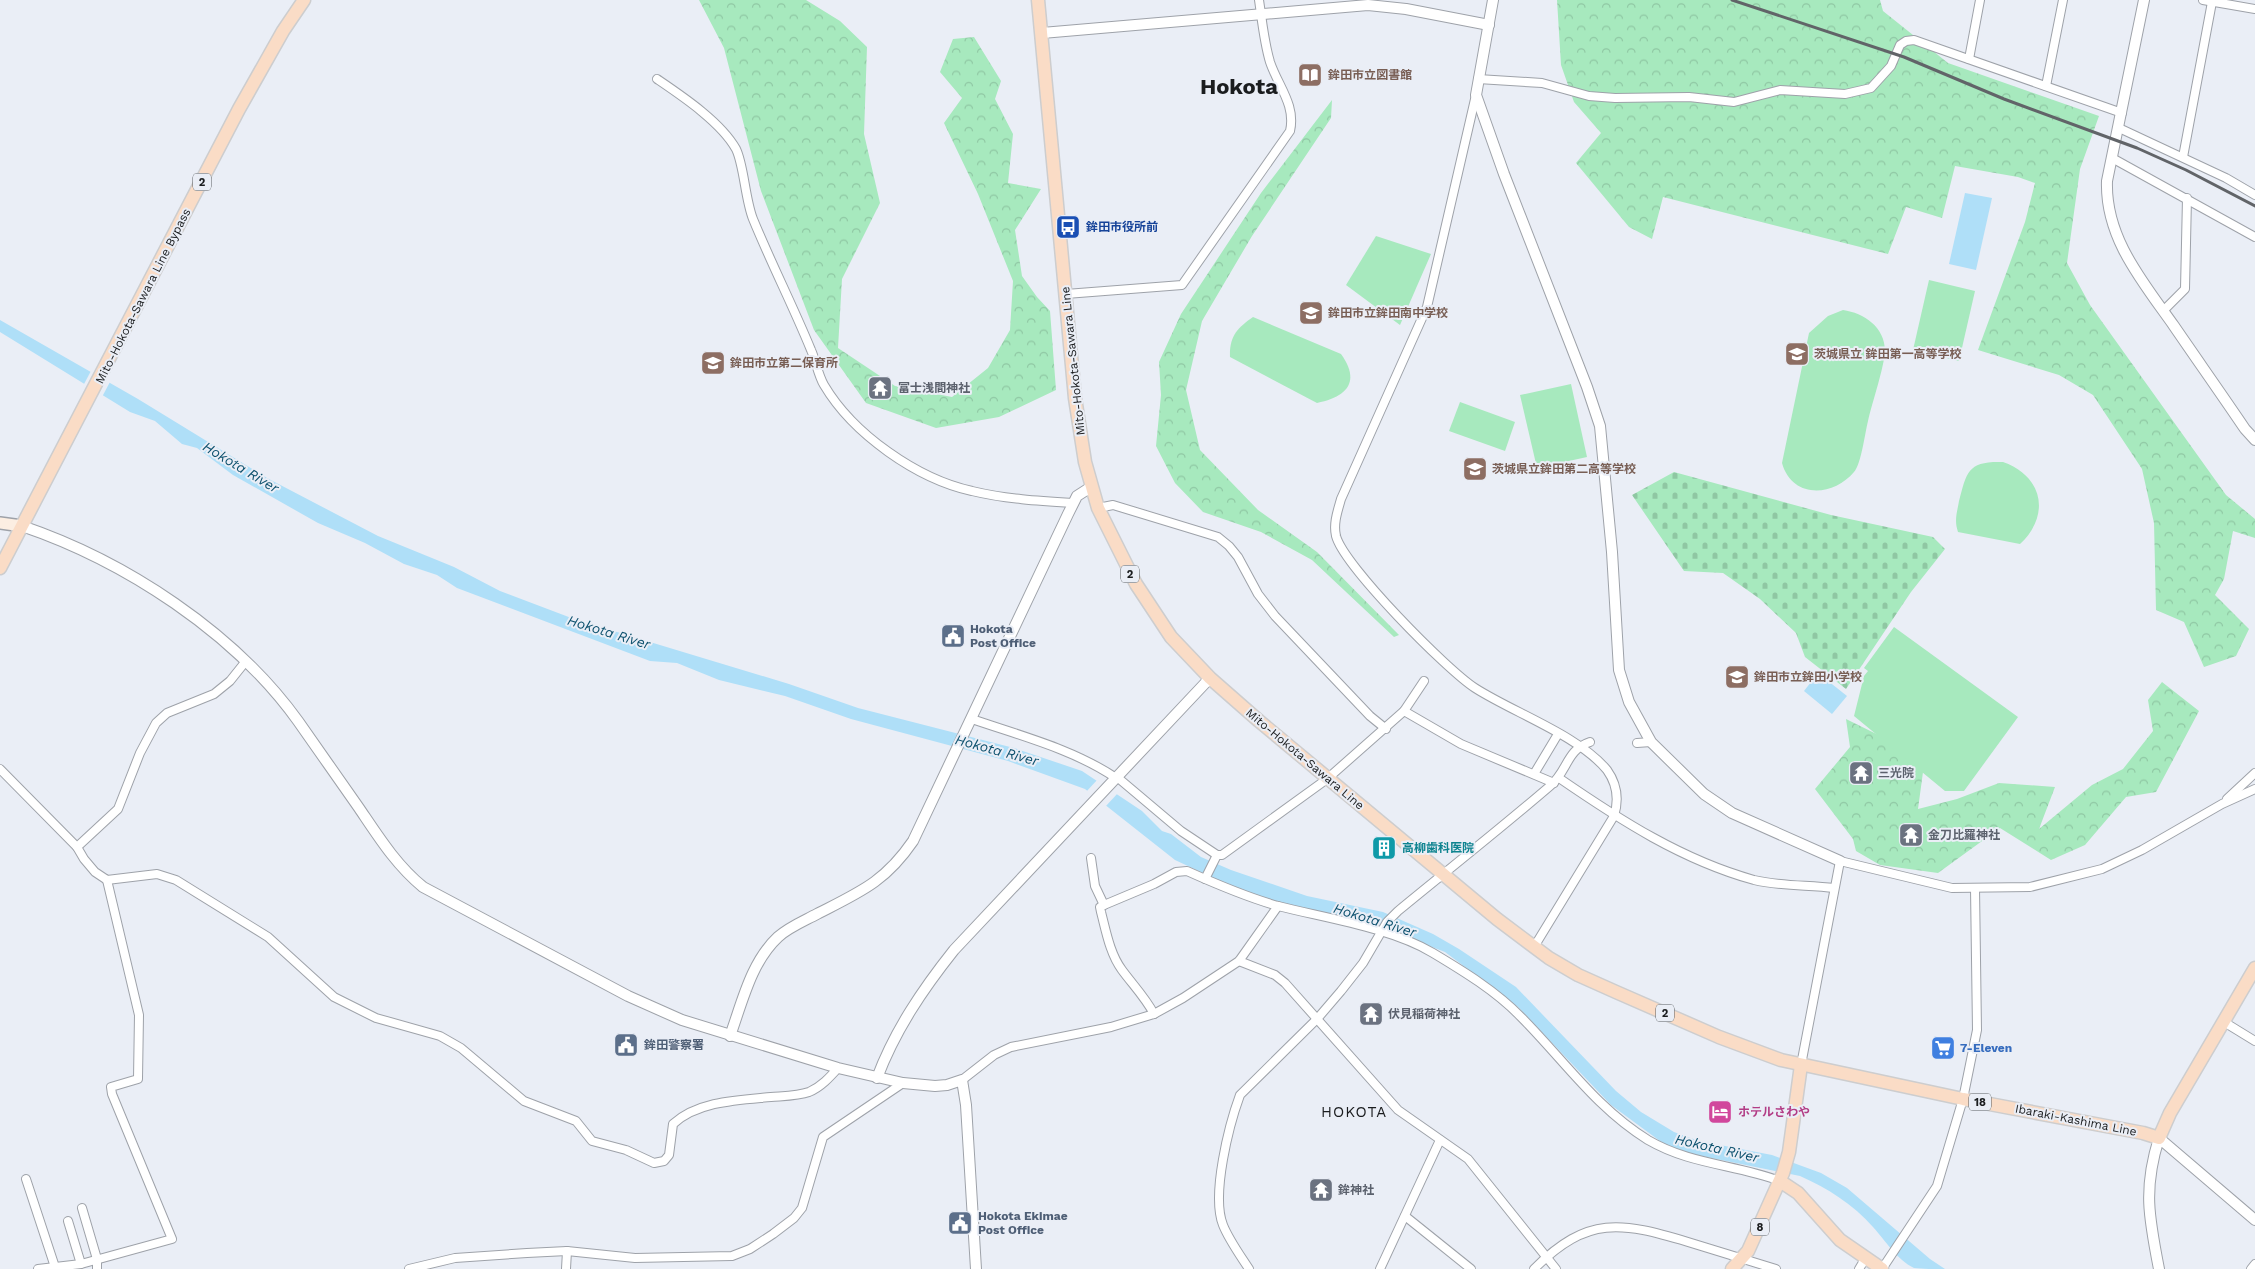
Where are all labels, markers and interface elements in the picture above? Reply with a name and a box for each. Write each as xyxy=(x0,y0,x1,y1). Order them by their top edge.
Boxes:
library icon: 鉾田市立図書館 xyxy=(1297,62,1323,88)
place label: 鉾田市立図書館 xyxy=(1327,68,1412,82)
district label: Hokota xyxy=(1200,74,1278,99)
road number: 2 xyxy=(193,173,211,190)
street label: Mito-Hokota-Sawara Line Bypass xyxy=(93,206,193,386)
bus stop icon: 鉾田市役所前 xyxy=(1055,214,1081,240)
place label: 鉾田市役所前 xyxy=(1085,220,1158,234)
street label: Mito-Hokota-Sawara Line xyxy=(1058,286,1088,436)
school or university icon: 鉾田市立鉾田南中学校 xyxy=(1298,300,1324,326)
place label: 鉾田市立鉾田南中学校 xyxy=(1327,306,1448,320)
school or university icon: 茨城県立 鉾田第一高等学校 xyxy=(1784,341,1810,367)
place label: 茨城県立 鉾田第一高等学校 xyxy=(1814,347,1961,361)
school or university icon: 鉾田市立第二保育所 xyxy=(700,350,726,376)
place label: 鉾田市立第二保育所 xyxy=(729,356,838,370)
temple icon: 富士浅間神社 xyxy=(867,375,893,401)
place label: 富士浅間神社 xyxy=(898,381,970,395)
water label: Hokota River xyxy=(200,438,282,496)
school or university icon: 茨城県立鉾田第二高等学校 xyxy=(1462,456,1488,482)
place label: 茨城県立鉾田第二高等学校 xyxy=(1492,462,1636,476)
road number: 2 xyxy=(1121,566,1139,582)
water label: Hokota River xyxy=(566,612,653,652)
place label: Hokota Post Office xyxy=(970,622,1036,650)
public building icon: Hokota Post Office xyxy=(940,623,966,649)
school or university icon: 鉾田市立鉾田小学校 xyxy=(1724,664,1750,690)
place label: 鉾田市立鉾田小学校 xyxy=(1753,670,1862,684)
street label: Mito-Hokota-Sawara Line xyxy=(1243,705,1367,813)
water label: Hokota River xyxy=(954,731,1041,769)
temple icon: 三光院 xyxy=(1848,760,1874,786)
place label: 三光院 xyxy=(1878,766,1914,780)
temple icon: 金刀比羅神社 xyxy=(1898,822,1924,848)
place label: 金刀比羅神社 xyxy=(1928,828,2000,842)
building icon: 高柳歯科医院 xyxy=(1371,835,1397,861)
place label: 高柳歯科医院 xyxy=(1402,841,1474,855)
water label: Hokota River xyxy=(1332,900,1419,940)
temple icon: 伏見稲荷神社 xyxy=(1358,1001,1384,1027)
road number: 2 xyxy=(1656,1004,1674,1021)
place label: 伏見稲荷神社 xyxy=(1388,1007,1460,1021)
public building icon: 鉾田警察署 xyxy=(613,1032,639,1058)
supermarket icon: 7-Eleven xyxy=(1930,1035,1956,1061)
place label: 鉾田警察署 xyxy=(643,1038,704,1052)
place label: 7-Eleven xyxy=(1960,1041,2012,1055)
road number: 18 xyxy=(1969,1094,1991,1110)
hotel icon: ホテルさわや xyxy=(1707,1099,1733,1125)
street label: Ibaraki-Kashima Line xyxy=(2014,1101,2138,1139)
district label: HOKOTA xyxy=(1321,1103,1387,1121)
place label: ホテルさわや xyxy=(1738,1105,1810,1119)
water label: Hokota River xyxy=(1673,1131,1761,1166)
temple icon: 鉾神社 xyxy=(1308,1177,1334,1203)
place label: 鉾神社 xyxy=(1337,1183,1374,1197)
place label: Hokota Ekimae Post Office xyxy=(978,1209,1068,1237)
public building icon: Hokota Ekimae Post Office xyxy=(947,1210,973,1236)
road number: 8 xyxy=(1751,1218,1769,1236)

